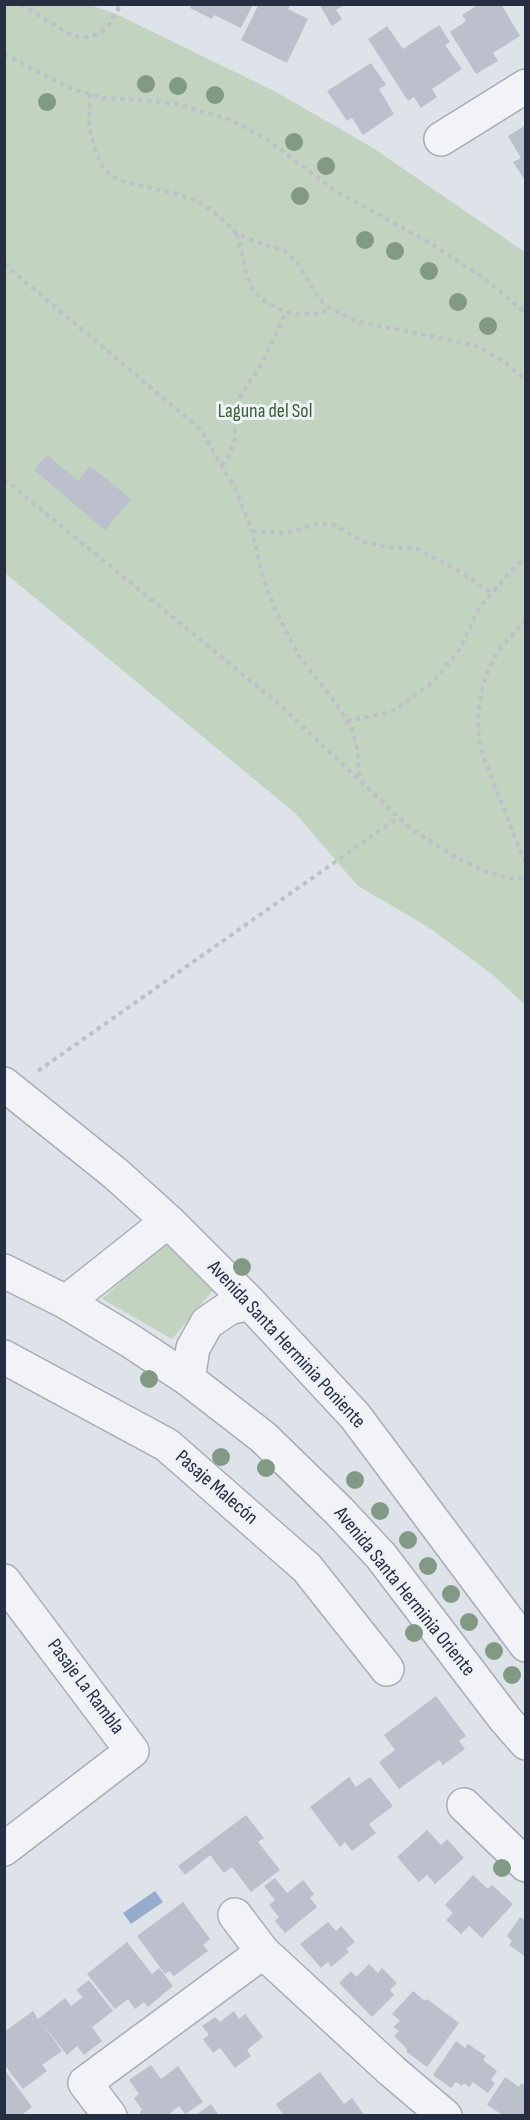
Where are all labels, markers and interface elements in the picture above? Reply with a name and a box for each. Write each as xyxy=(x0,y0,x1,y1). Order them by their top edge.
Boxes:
park label: Laguna del Sol xyxy=(218,400,312,424)
street label: Avenida Santa Herminia Poniente xyxy=(202,1256,370,1434)
street label: Pasaje Malecón xyxy=(170,1446,262,1530)
street label: Avenida Santa Herminia Oriente xyxy=(328,1502,480,1682)
street label: Pasaje La Rambla xyxy=(41,1635,129,1739)

